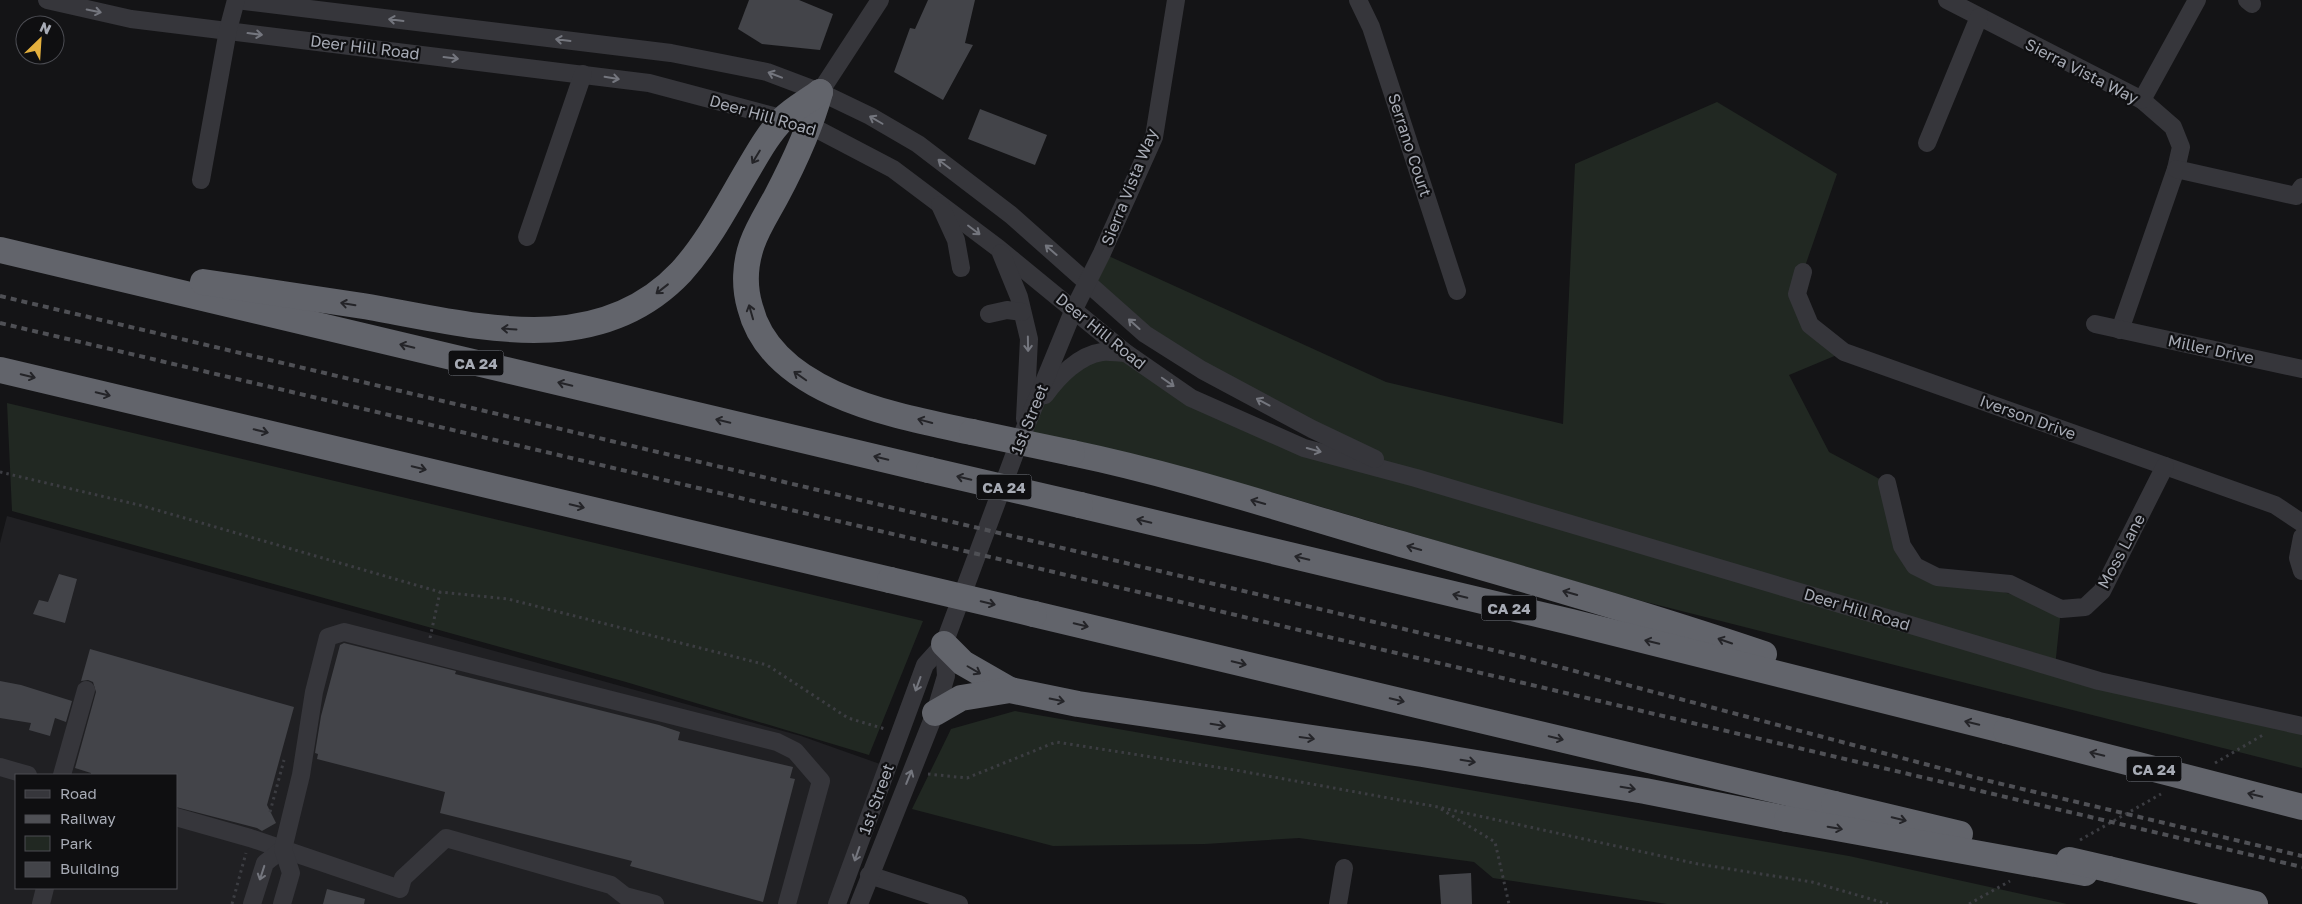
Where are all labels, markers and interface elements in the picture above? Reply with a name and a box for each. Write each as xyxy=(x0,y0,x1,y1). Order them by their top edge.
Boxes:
one-way arrow xyxy=(86,6,102,16)
north arrow xyxy=(15,15,65,65)
one-way arrow xyxy=(388,15,404,25)
text: N xyxy=(37,18,54,38)
one-way arrow xyxy=(247,29,263,39)
street label: Deer Hill Road xyxy=(309,30,421,64)
street label: Sierra Vista Way xyxy=(2022,34,2142,108)
one-way arrow xyxy=(555,35,571,45)
one-way arrow xyxy=(443,53,459,63)
one-way arrow xyxy=(767,70,783,79)
one-way arrow xyxy=(604,73,620,83)
street label: Deer Hill Road xyxy=(707,90,819,140)
street label: Serrano Court xyxy=(1384,91,1436,199)
one-way arrow xyxy=(869,114,884,124)
street label: Sierra Vista Way xyxy=(1096,126,1162,248)
one-way arrow xyxy=(750,150,760,164)
one-way arrow xyxy=(937,159,951,169)
one-way arrow xyxy=(967,224,980,235)
one-way arrow xyxy=(1045,244,1058,255)
one-way arrow xyxy=(656,283,669,294)
street label: Deer Hill Road xyxy=(1052,289,1150,373)
one-way arrow xyxy=(341,299,357,309)
one-way arrow xyxy=(746,304,755,320)
one-way arrow xyxy=(1127,318,1140,330)
one-way arrow xyxy=(501,324,517,333)
street label: Miller Drive xyxy=(2166,330,2256,368)
one-way arrow xyxy=(1023,335,1033,351)
one-way arrow xyxy=(399,341,415,350)
road number: CA 24 xyxy=(448,350,504,376)
one-way arrow xyxy=(794,370,807,381)
one-way arrow xyxy=(19,372,35,381)
one-way arrow xyxy=(1160,377,1174,387)
one-way arrow xyxy=(558,379,574,388)
street label: 1st Street xyxy=(1006,381,1052,457)
one-way arrow xyxy=(94,390,110,399)
street label: Iverson Drive xyxy=(1977,390,2079,444)
one-way arrow xyxy=(1256,397,1271,406)
one-way arrow xyxy=(716,416,732,425)
one-way arrow xyxy=(917,416,933,425)
one-way arrow xyxy=(253,427,269,436)
one-way arrow xyxy=(1306,446,1322,456)
one-way arrow xyxy=(874,453,890,462)
one-way arrow xyxy=(411,464,427,473)
one-way arrow xyxy=(957,473,973,482)
road number: CA 24 xyxy=(976,474,1032,500)
one-way arrow xyxy=(1251,496,1267,506)
one-way arrow xyxy=(569,502,585,511)
street label: Moss Lane xyxy=(2093,510,2149,592)
one-way arrow xyxy=(1136,516,1152,525)
one-way arrow xyxy=(1407,542,1423,552)
one-way arrow xyxy=(1295,553,1311,562)
street label: Deer Hill Road xyxy=(1802,583,1912,635)
one-way arrow xyxy=(1563,588,1579,598)
one-way arrow xyxy=(1453,591,1469,600)
road number: CA 24 xyxy=(1482,596,1536,620)
one-way arrow xyxy=(980,599,996,608)
one-way arrow xyxy=(1073,621,1089,630)
one-way arrow xyxy=(1718,636,1734,645)
one-way arrow xyxy=(1645,637,1661,647)
one-way arrow xyxy=(1231,659,1247,668)
one-way arrow xyxy=(967,665,981,675)
one-way arrow xyxy=(913,676,922,691)
one-way arrow xyxy=(1049,695,1065,705)
one-way arrow xyxy=(1389,696,1405,705)
one-way arrow xyxy=(1964,718,1980,727)
one-way arrow xyxy=(1210,721,1226,731)
one-way arrow xyxy=(1299,733,1315,743)
one-way arrow xyxy=(1547,734,1563,743)
one-way arrow xyxy=(2090,749,2106,759)
road number: CA 24 xyxy=(2126,756,2182,782)
one-way arrow xyxy=(1459,757,1475,767)
street label: 1st Street xyxy=(854,761,898,837)
one-way arrow xyxy=(905,770,914,785)
legend xyxy=(15,774,178,889)
one-way arrow xyxy=(1620,783,1636,793)
text: Road xyxy=(60,784,97,802)
one-way arrow xyxy=(2247,789,2263,799)
text: Railway xyxy=(60,809,116,827)
one-way arrow xyxy=(1890,815,1906,824)
one-way arrow xyxy=(1826,823,1842,833)
text: Park xyxy=(60,834,93,852)
one-way arrow xyxy=(852,845,861,861)
text: Building xyxy=(60,859,120,877)
one-way arrow xyxy=(257,865,266,880)

